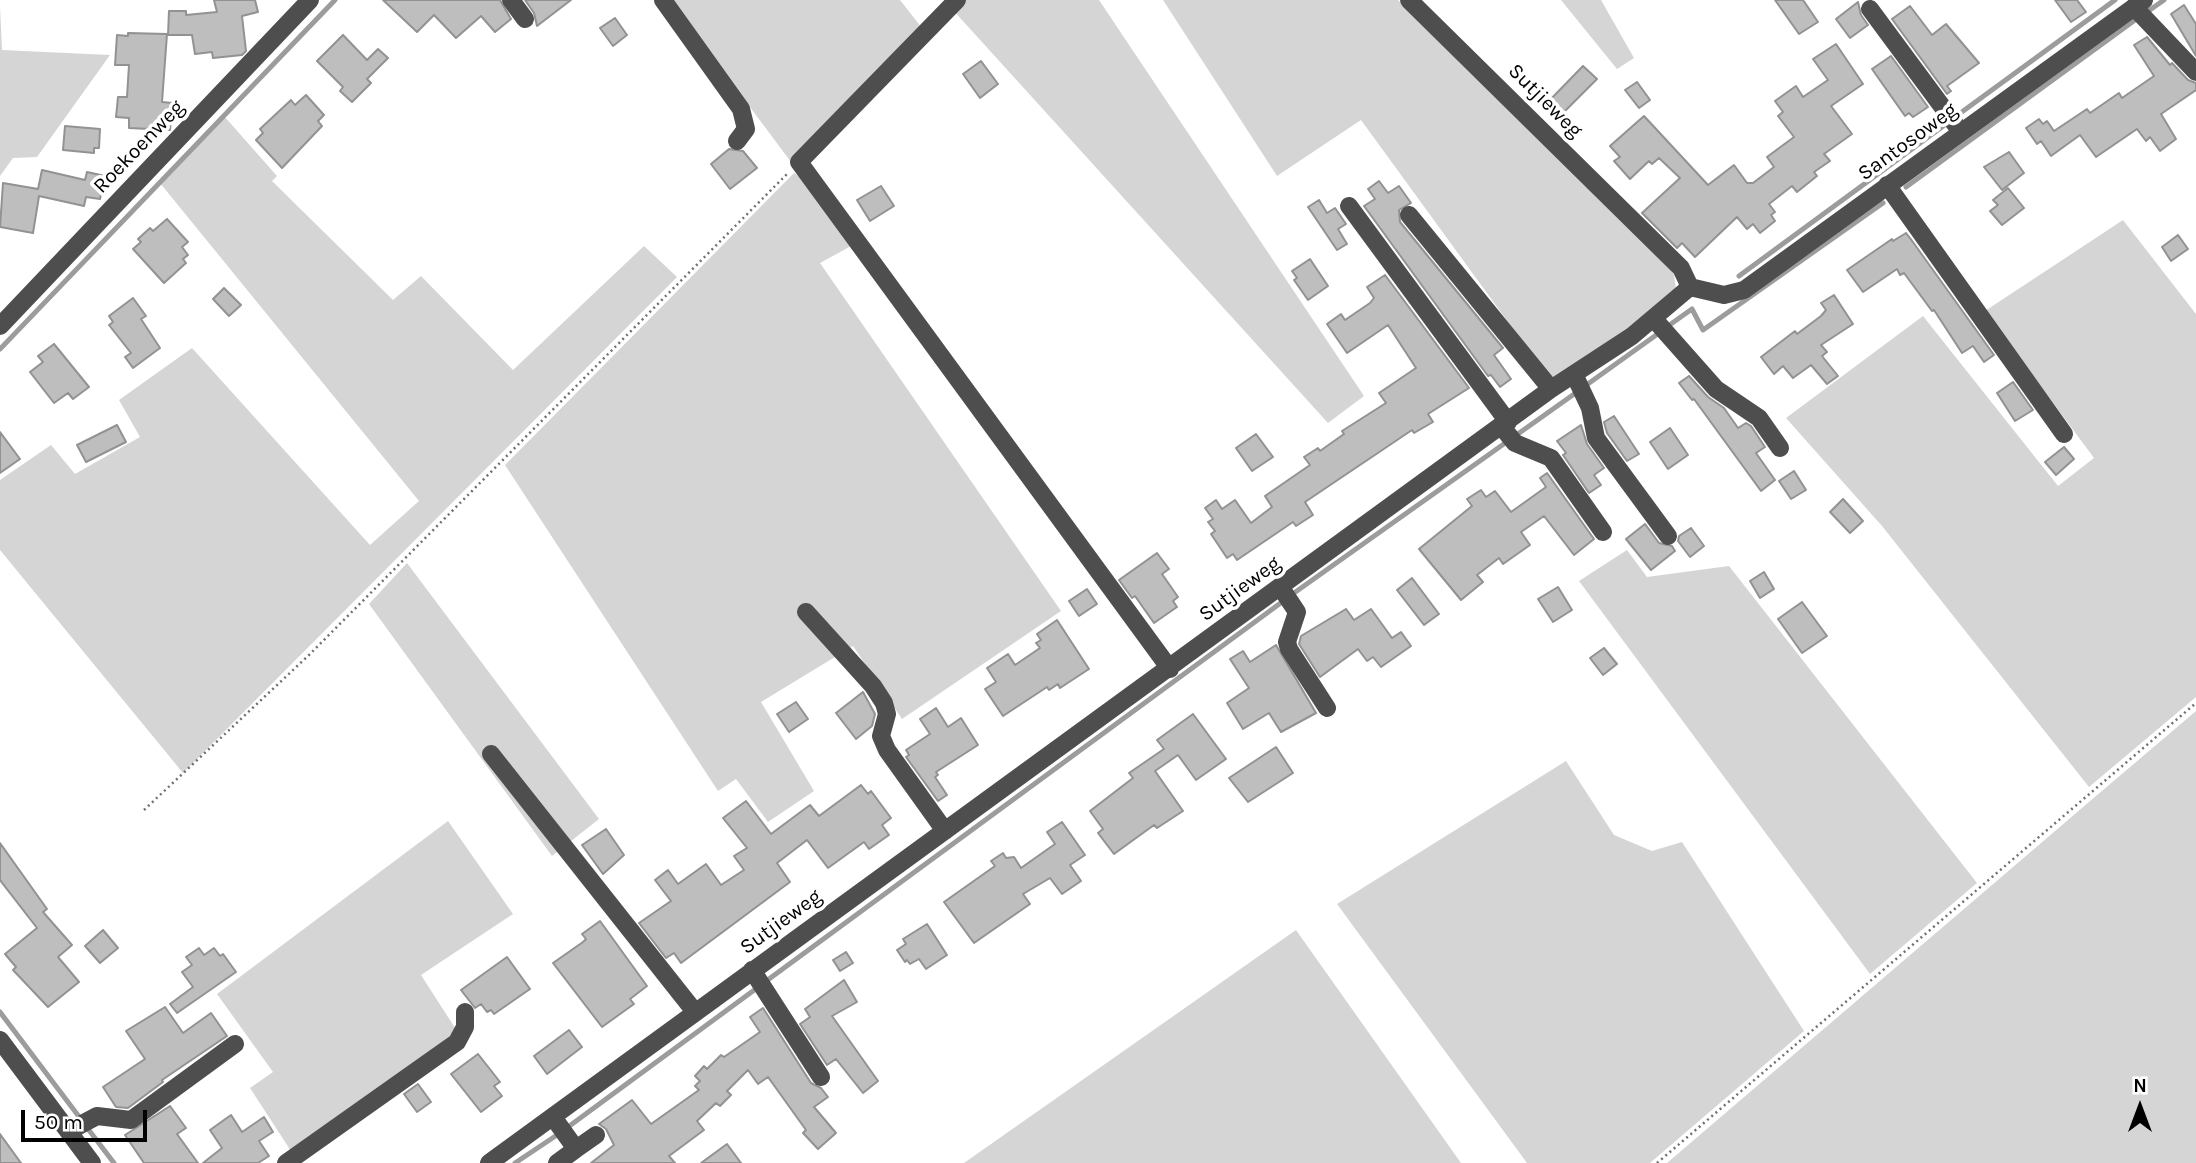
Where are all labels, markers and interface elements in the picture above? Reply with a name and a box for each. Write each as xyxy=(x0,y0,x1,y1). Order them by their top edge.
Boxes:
street label: Sutjieweg xyxy=(1503,59,1587,143)
street label: Roekoenweg xyxy=(88,95,190,199)
street label: Santosoweg xyxy=(1853,98,1963,186)
street label: Sutjieweg xyxy=(1194,551,1286,627)
street label: Sutjieweg xyxy=(735,884,827,960)
north arrow xyxy=(2105,1072,2175,1142)
text: N xyxy=(2133,1075,2147,1097)
scale bar xyxy=(24,1096,150,1140)
text: 50 m xyxy=(34,1110,83,1134)

